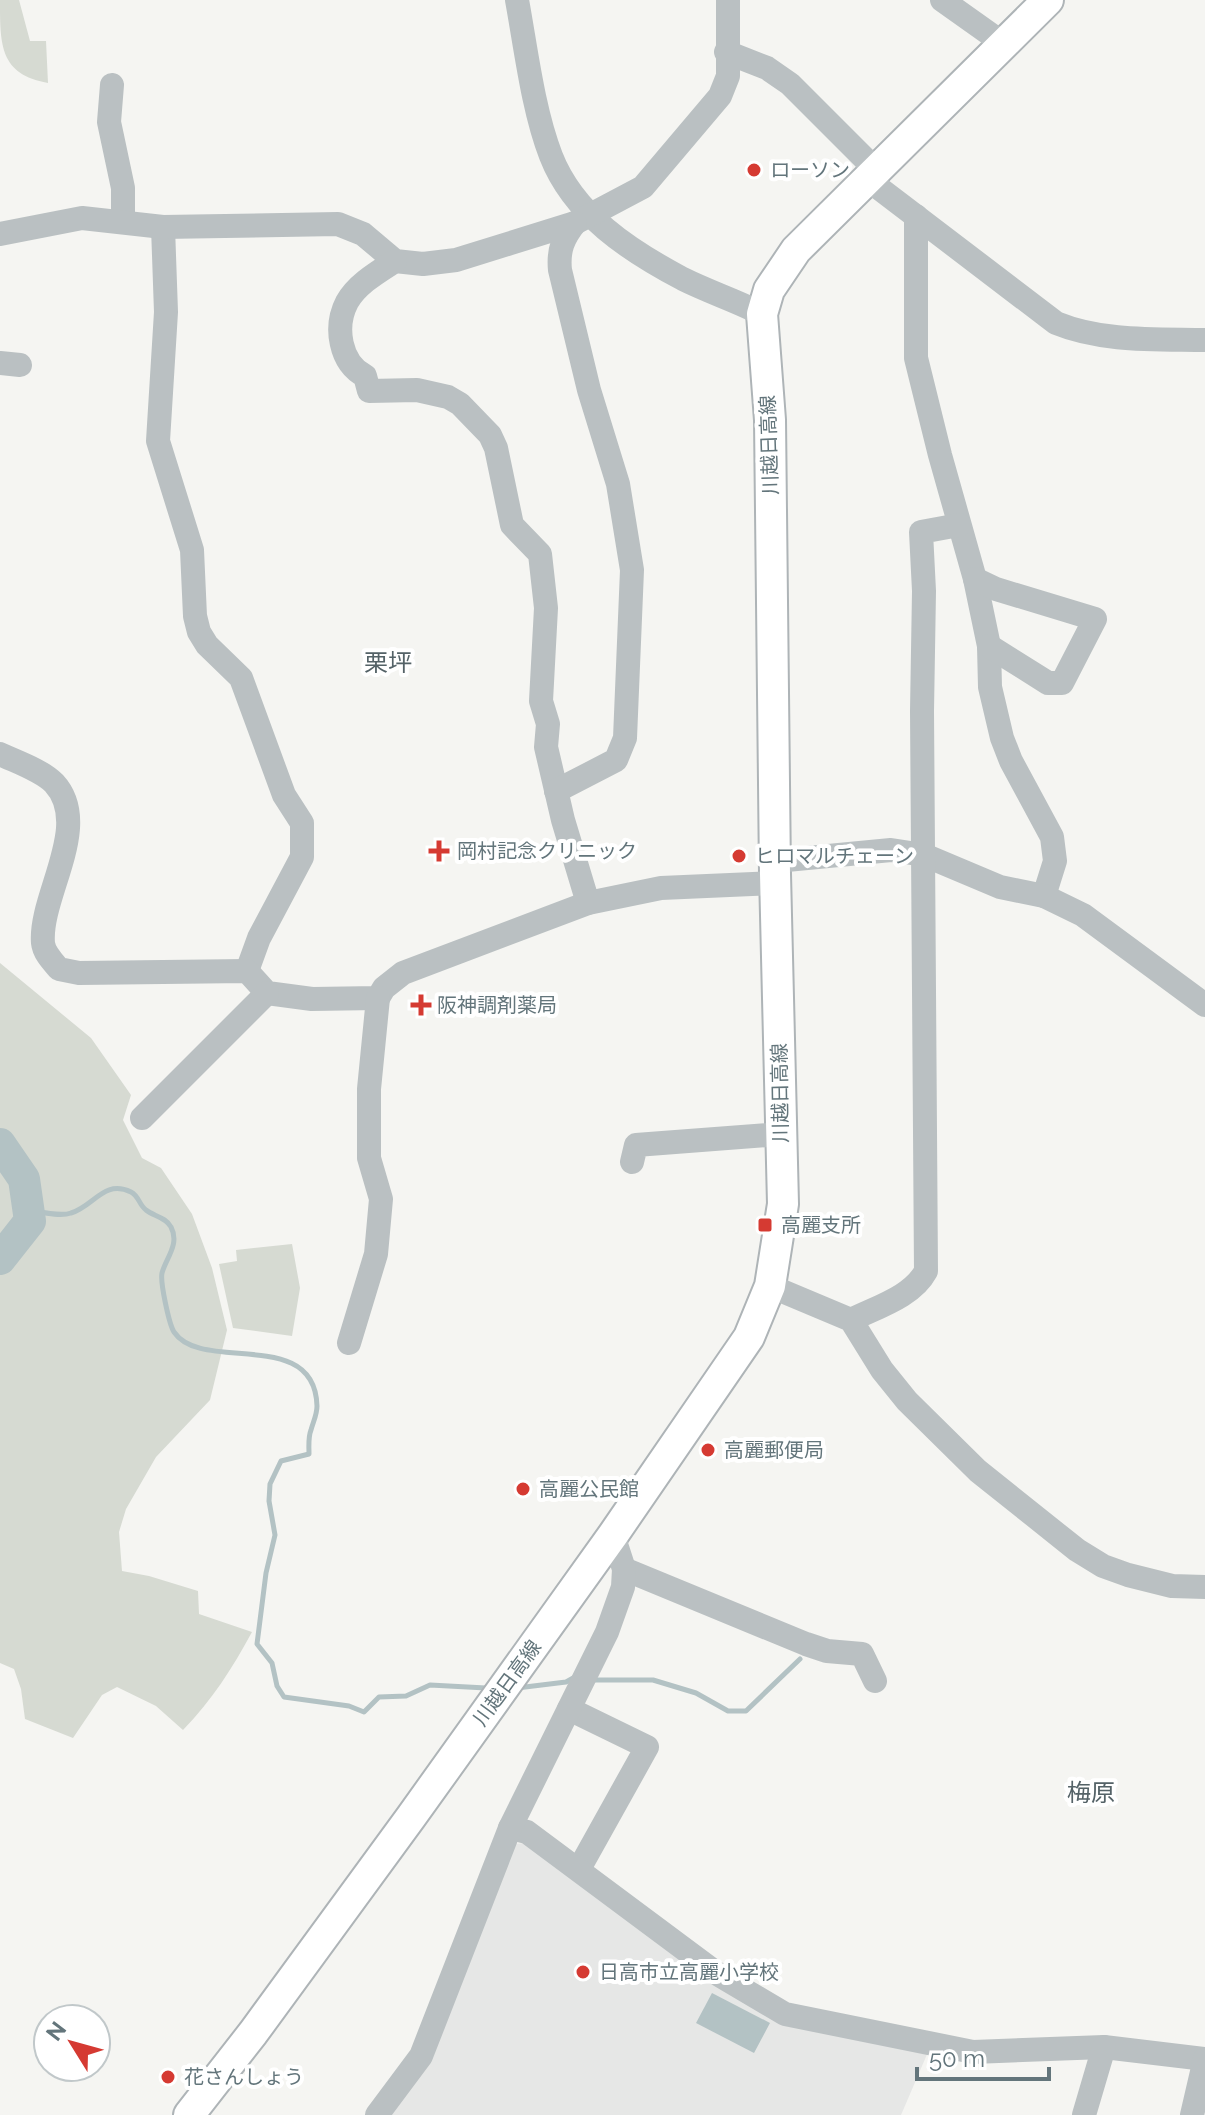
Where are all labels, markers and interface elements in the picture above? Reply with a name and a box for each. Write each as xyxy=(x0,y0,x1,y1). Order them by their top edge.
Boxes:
place label: ローソン xyxy=(770,158,850,182)
marker: ローソン xyxy=(745,161,763,179)
street label: 川越日高線 xyxy=(755,395,783,495)
district label: 栗坪 xyxy=(364,648,412,677)
place label: 岡村記念クリニック xyxy=(457,839,637,863)
marker: 岡村記念クリニック xyxy=(428,840,450,862)
place label: ヒロマルチェーン xyxy=(755,844,914,868)
marker: ヒロマルチェーン xyxy=(730,847,748,865)
place label: 阪神調剤薬局 xyxy=(437,993,557,1017)
marker: 阪神調剤薬局 xyxy=(412,996,430,1014)
street label: 川越日高線 xyxy=(767,1043,793,1143)
place label: 高麗支所 xyxy=(781,1213,861,1237)
marker: 高麗支所 xyxy=(756,1216,774,1234)
place label: 高麗郵便局 xyxy=(724,1438,824,1462)
marker: 高麗郵便局 xyxy=(699,1441,717,1459)
place label: 高麗公民館 xyxy=(539,1477,639,1501)
marker: 高麗公民館 xyxy=(514,1480,532,1498)
street label: 川越日高線 xyxy=(468,1635,546,1731)
district label: 梅原 xyxy=(1067,1778,1115,1807)
place label: 日高市立高麗小学校 xyxy=(599,1960,779,1984)
marker: 日高市立高麗小学校 xyxy=(574,1963,592,1981)
north arrow xyxy=(32,2003,112,2083)
text: N xyxy=(41,2016,71,2045)
scale bar xyxy=(917,2031,1049,2081)
text: 50 m xyxy=(929,2044,985,2073)
place label: 花さんしょう xyxy=(184,2065,304,2089)
marker: 花さんしょう xyxy=(159,2068,177,2086)

